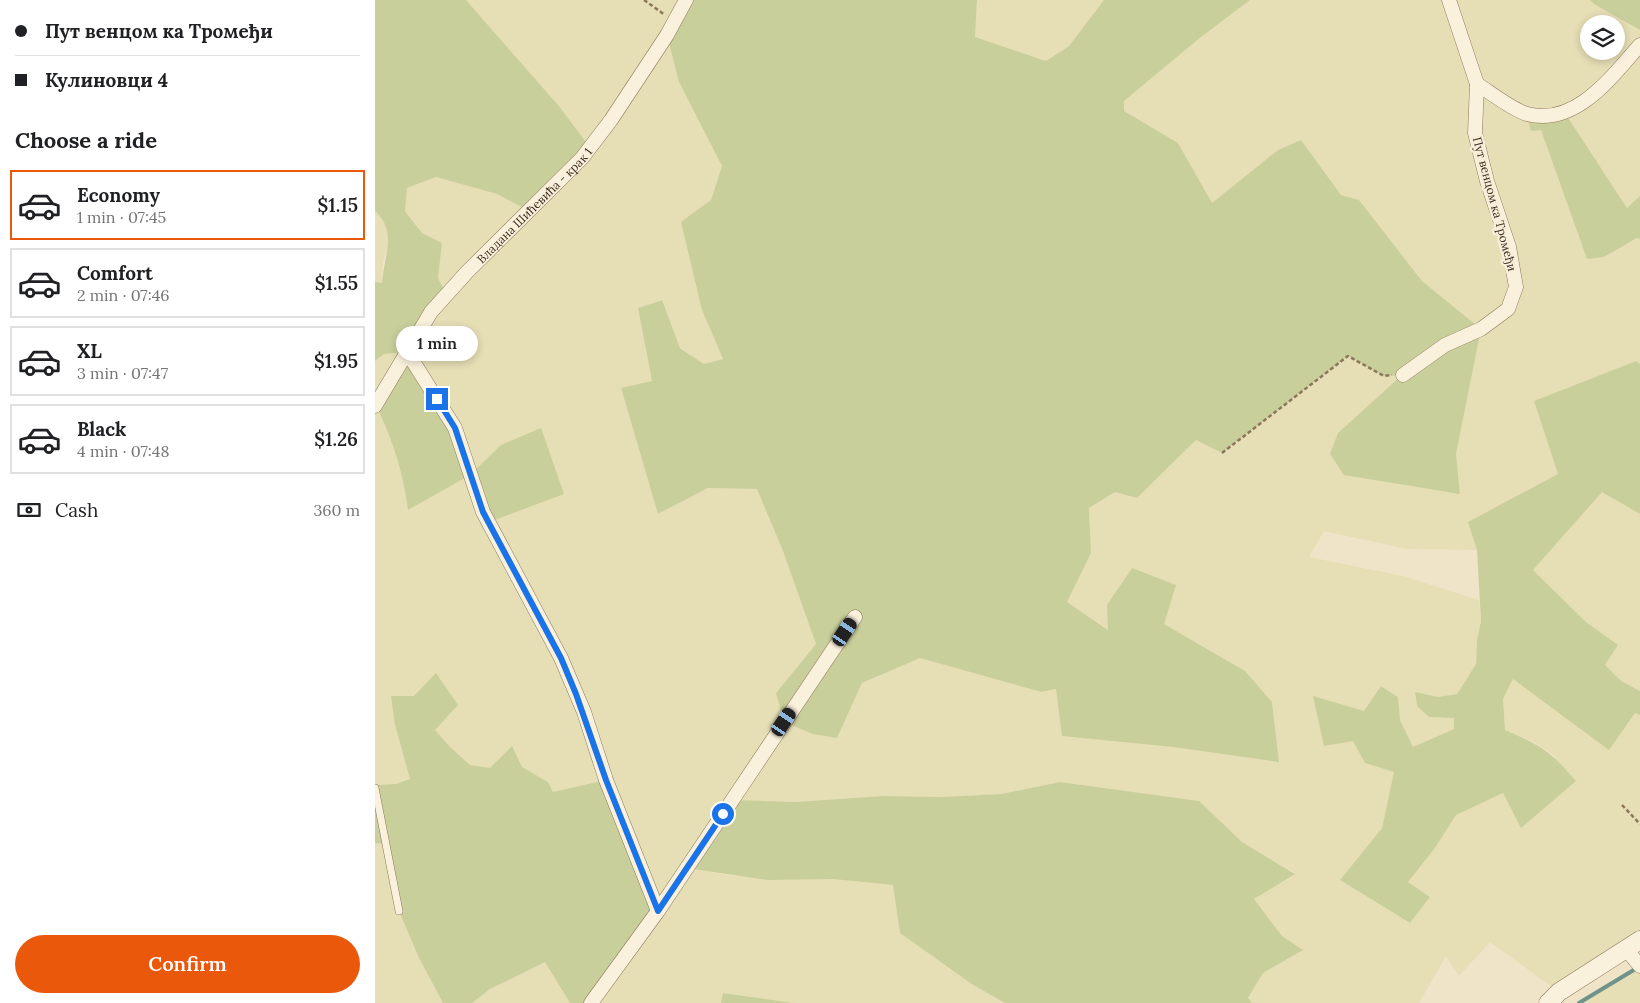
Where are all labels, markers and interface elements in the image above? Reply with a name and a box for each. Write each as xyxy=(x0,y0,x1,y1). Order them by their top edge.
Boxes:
map controls xyxy=(1580,15,1625,60)
button: layers xyxy=(1580,15,1625,60)
text: Пут венцом ка Тромеђи xyxy=(45,19,273,43)
text: Кулиновци 4 xyxy=(45,68,168,92)
text: Choose a ride xyxy=(15,126,157,154)
street label: Пут венцом ка Тромеђи xyxy=(1470,135,1520,273)
street label: Владана Шићевића - крак 1 xyxy=(473,144,595,266)
icon: car xyxy=(17,183,62,228)
text: Economy xyxy=(77,183,160,207)
text: $1.15 xyxy=(318,193,358,217)
text: 1 min · 07:45 xyxy=(77,207,166,227)
icon: car xyxy=(17,261,62,306)
text: Comfort xyxy=(77,261,153,285)
text: $1.55 xyxy=(315,271,358,295)
text: 2 min · 07:46 xyxy=(77,285,170,305)
callout: 1 min xyxy=(396,326,478,362)
text: 1 min xyxy=(417,333,457,353)
icon: car xyxy=(17,339,62,384)
text: XL xyxy=(77,339,102,363)
text: $1.95 xyxy=(314,349,358,373)
text: 3 min · 07:47 xyxy=(77,363,168,383)
route end xyxy=(426,388,448,410)
icon: car xyxy=(17,417,62,462)
text: Black xyxy=(77,417,126,441)
text: $1.26 xyxy=(314,427,358,451)
text: 4 min · 07:48 xyxy=(77,441,169,461)
icon: cash xyxy=(15,496,43,524)
text: Cash xyxy=(55,498,98,522)
text: 360 m xyxy=(313,500,360,520)
car xyxy=(830,615,859,649)
car xyxy=(769,705,798,739)
route start xyxy=(712,803,734,825)
button: Confirm xyxy=(15,935,360,993)

